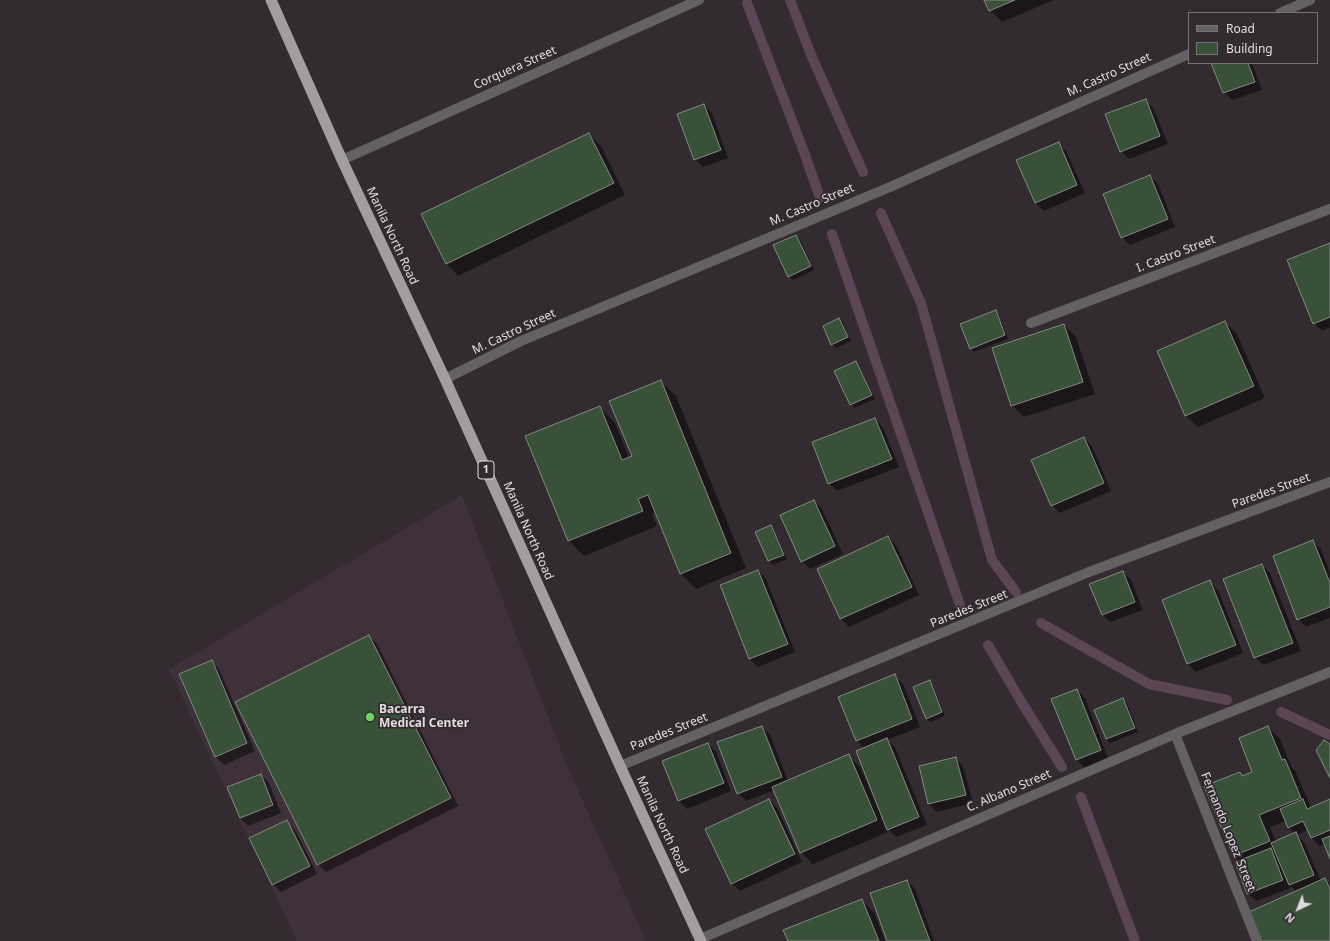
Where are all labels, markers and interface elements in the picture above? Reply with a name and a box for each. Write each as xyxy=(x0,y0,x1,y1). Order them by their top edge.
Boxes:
legend xyxy=(1188,12,1318,64)
text: Road xyxy=(1226,20,1255,37)
text: Building xyxy=(1226,40,1273,57)
street label: Corquera Street xyxy=(471,43,559,93)
street label: M. Castro Street xyxy=(1065,50,1153,100)
street label: M. Castro Street xyxy=(768,181,856,229)
street label: Manila North Road xyxy=(363,185,421,287)
street label: I. Castro Street xyxy=(1134,232,1218,276)
street label: M. Castro Street xyxy=(470,306,558,358)
road number: 1 xyxy=(478,461,494,479)
street label: Paredes Street xyxy=(1230,470,1312,512)
street label: Manila North Road xyxy=(500,480,556,582)
street label: Paredes Street xyxy=(928,587,1010,631)
place label: Bacarra Medical Center xyxy=(379,703,469,731)
street label: Paredes Street xyxy=(628,710,710,754)
marker: Bacarra Medical Center xyxy=(364,711,376,723)
street label: C. Albano Street xyxy=(965,767,1053,815)
street label: Fernando Lopez Street xyxy=(1198,770,1258,894)
street label: Manila North Road xyxy=(633,774,691,876)
north arrow xyxy=(1278,889,1318,929)
text: N xyxy=(1281,910,1298,927)

